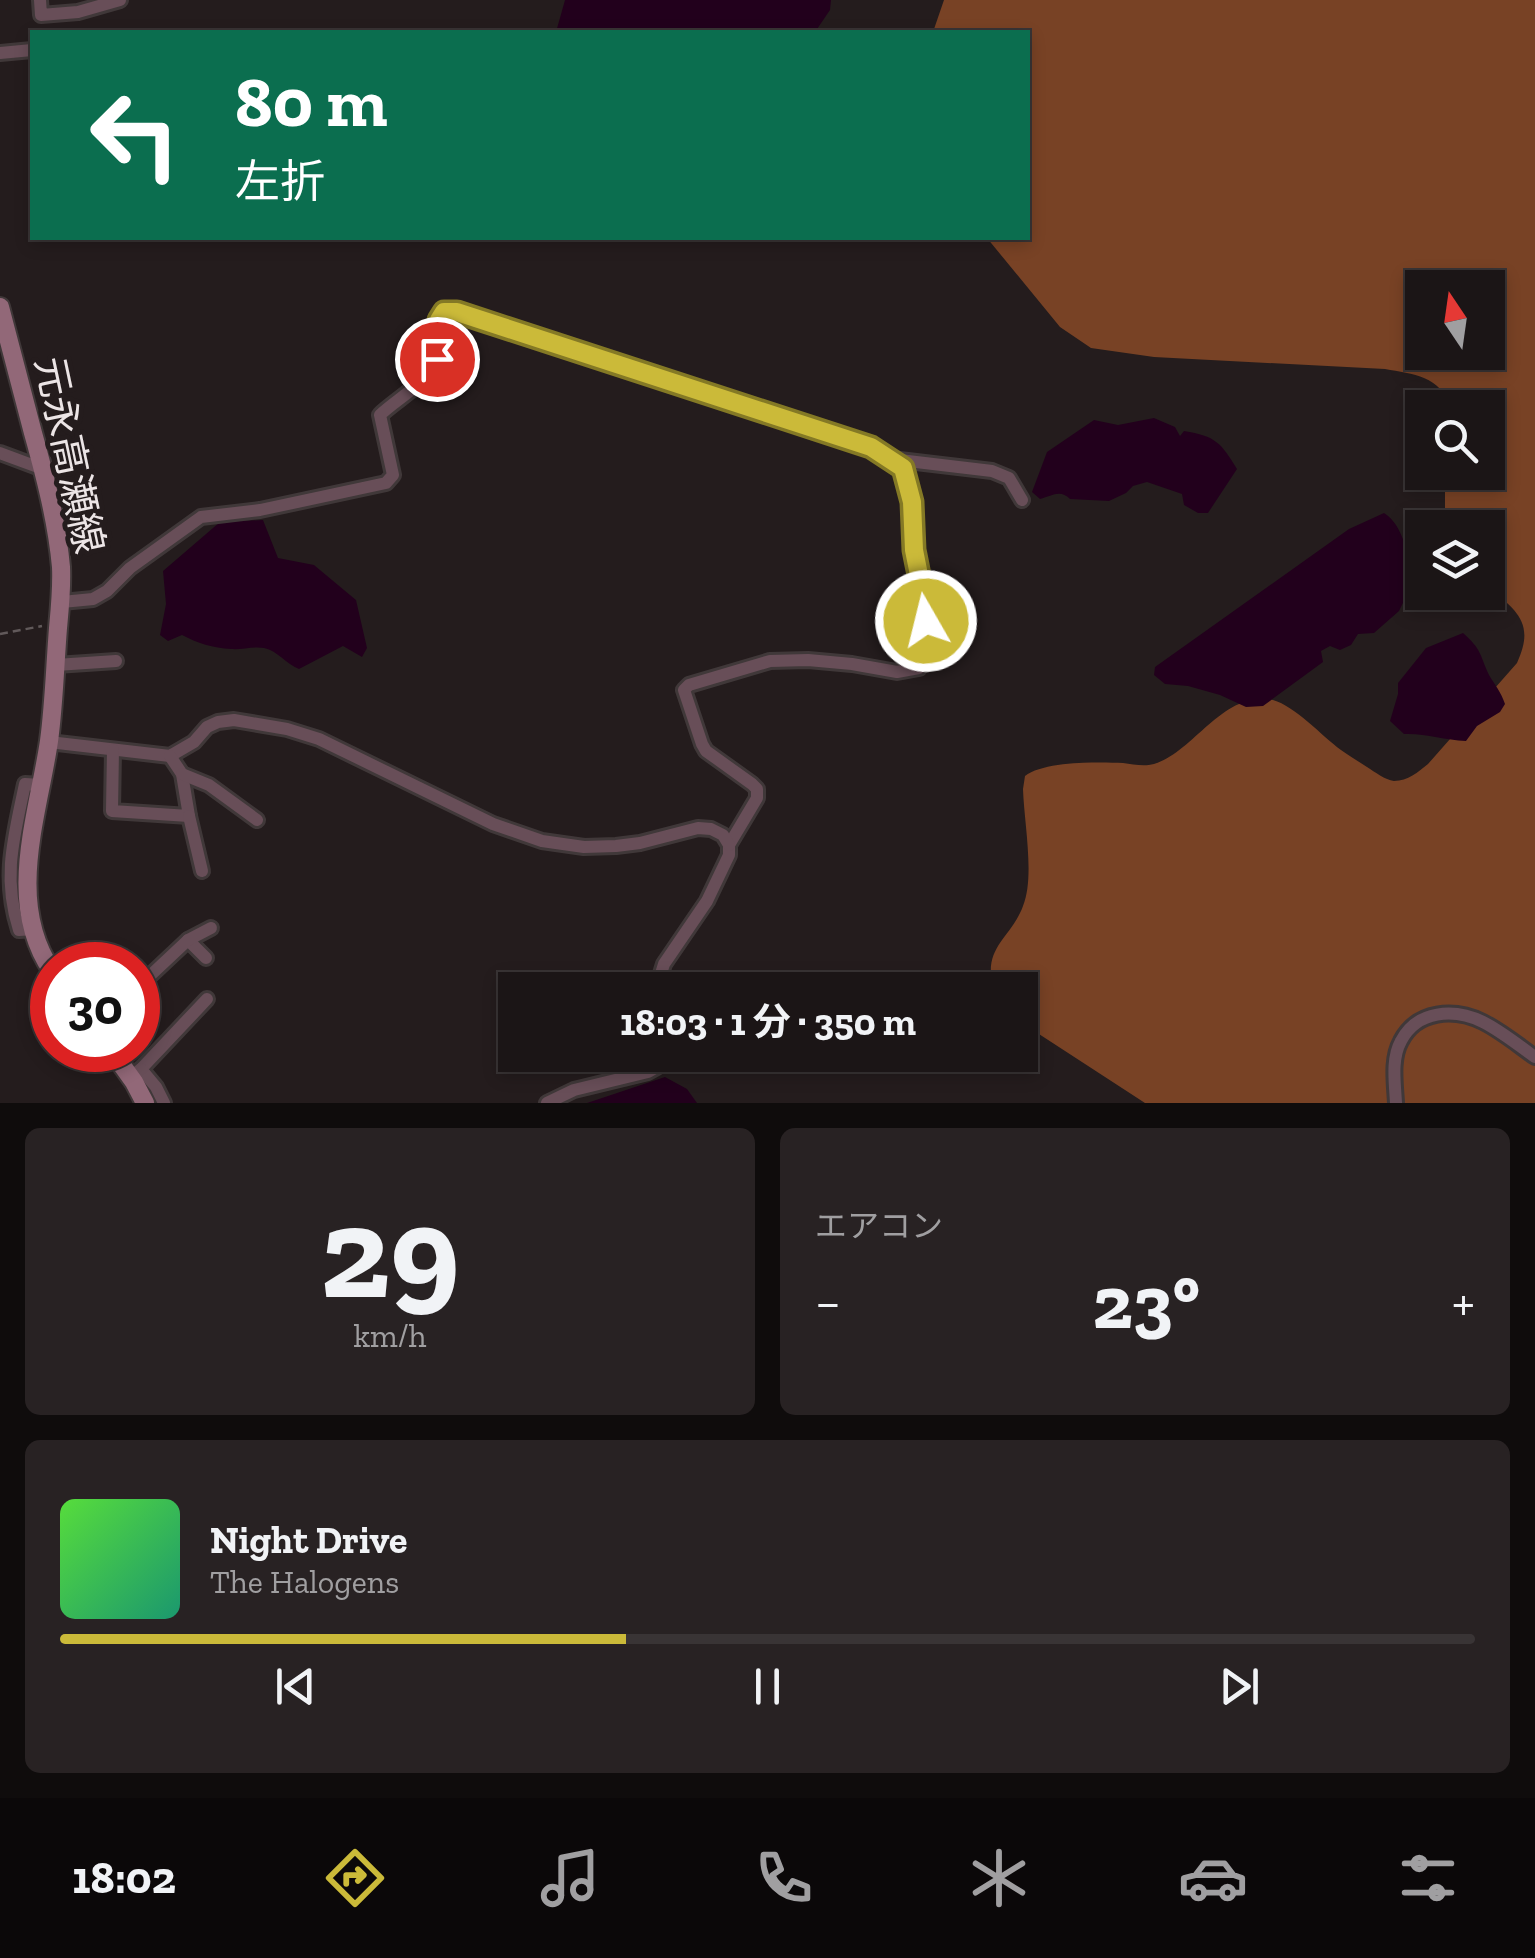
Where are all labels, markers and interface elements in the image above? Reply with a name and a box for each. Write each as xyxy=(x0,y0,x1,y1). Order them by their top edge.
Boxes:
text: 80 m xyxy=(235,60,387,144)
icon: left xyxy=(70,70,200,200)
text: 左折 xyxy=(235,155,325,209)
north arrow xyxy=(1405,270,1505,370)
map controls xyxy=(1405,270,1505,610)
pin xyxy=(395,317,480,402)
icon: arrive xyxy=(410,332,465,387)
street label: 元永高瀬線 xyxy=(26,352,114,558)
button: search xyxy=(1405,390,1505,490)
button: layers xyxy=(1405,510,1505,610)
position arrow xyxy=(874,569,978,673)
speed limit sign: 30 xyxy=(30,942,160,1072)
text: 18:03 · 1 分 · 350 m xyxy=(620,999,916,1045)
text: 29 xyxy=(320,1174,460,1330)
text: エアコン xyxy=(815,1207,943,1245)
text: 23° xyxy=(1093,1257,1200,1347)
text: − xyxy=(815,1269,841,1335)
text: + xyxy=(1452,1269,1475,1335)
text: km/h xyxy=(353,1317,427,1355)
text: Night Drive xyxy=(210,1517,407,1563)
text: The Halogens xyxy=(210,1563,399,1601)
icon: previous xyxy=(268,1659,323,1714)
icon: pause xyxy=(740,1659,795,1714)
icon: next xyxy=(1212,1659,1267,1714)
icon: directions xyxy=(320,1843,390,1913)
icon: music xyxy=(535,1843,605,1913)
icon: phone xyxy=(749,1843,819,1913)
icon: climate xyxy=(964,1843,1034,1913)
icon: car xyxy=(1178,1843,1248,1913)
icon: filters xyxy=(1393,1843,1463,1913)
text: 18:02 xyxy=(72,1851,176,1905)

